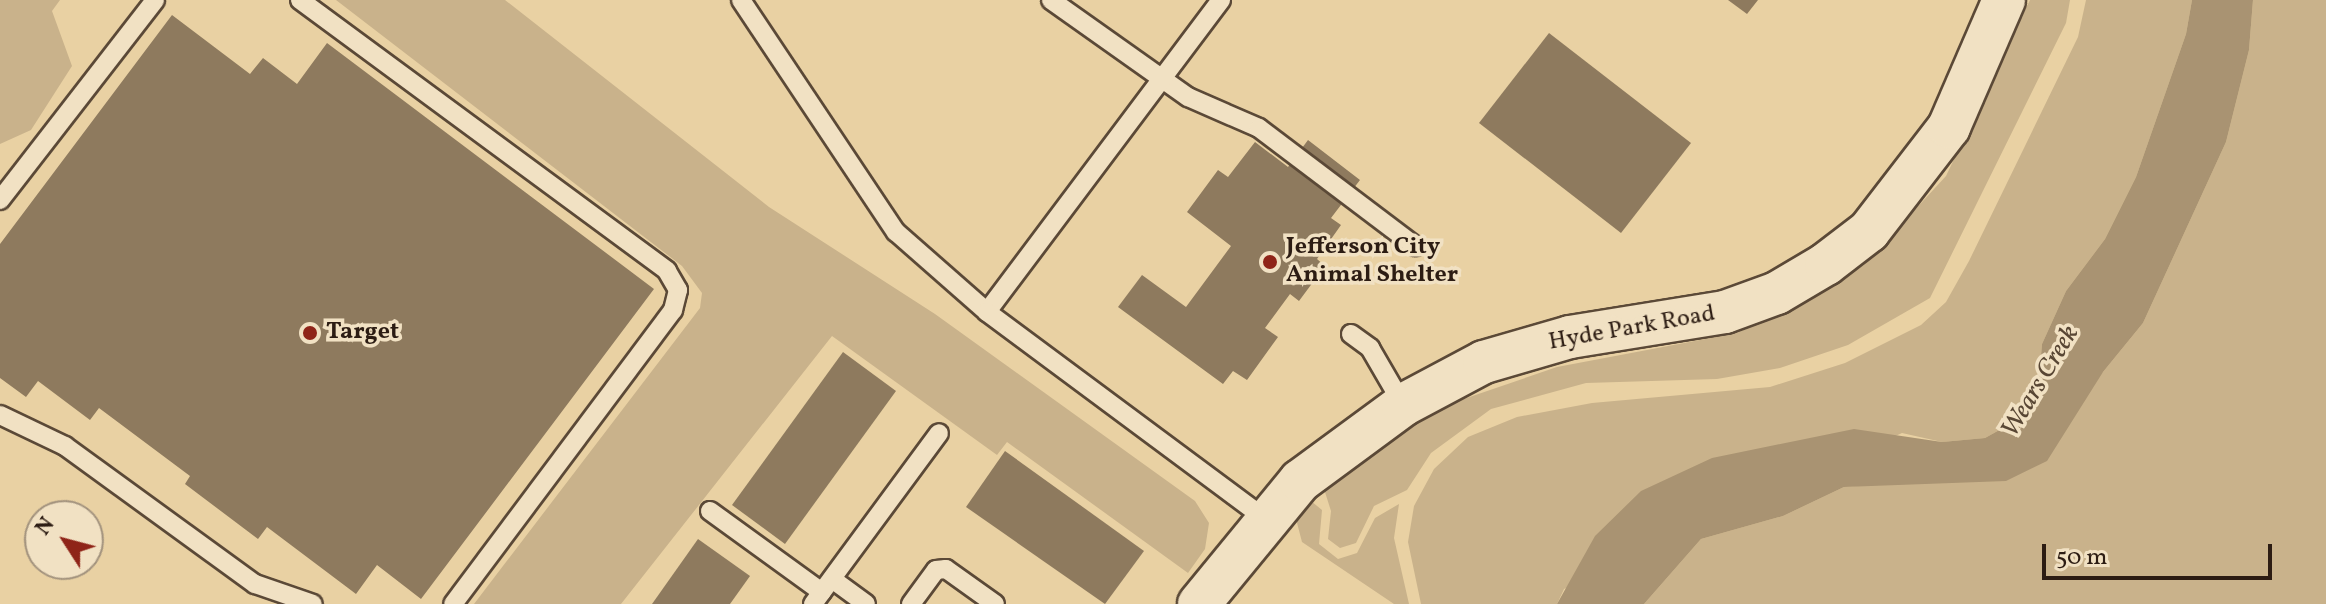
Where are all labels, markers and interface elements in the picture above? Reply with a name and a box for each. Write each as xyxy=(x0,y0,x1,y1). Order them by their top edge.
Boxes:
place label: Jefferson City Animal Shelter xyxy=(1286,234,1458,290)
marker: Jefferson City Animal Shelter xyxy=(1261,253,1279,271)
street label: Hyde Park Road xyxy=(1547,300,1717,358)
place label: Target xyxy=(326,319,399,347)
water label: Wears Creek xyxy=(1995,320,2087,444)
marker: Target xyxy=(301,324,319,342)
north arrow xyxy=(24,500,104,580)
text: N xyxy=(29,511,63,542)
scale bar xyxy=(2046,528,2276,578)
text: 50 m xyxy=(2056,541,2108,575)

